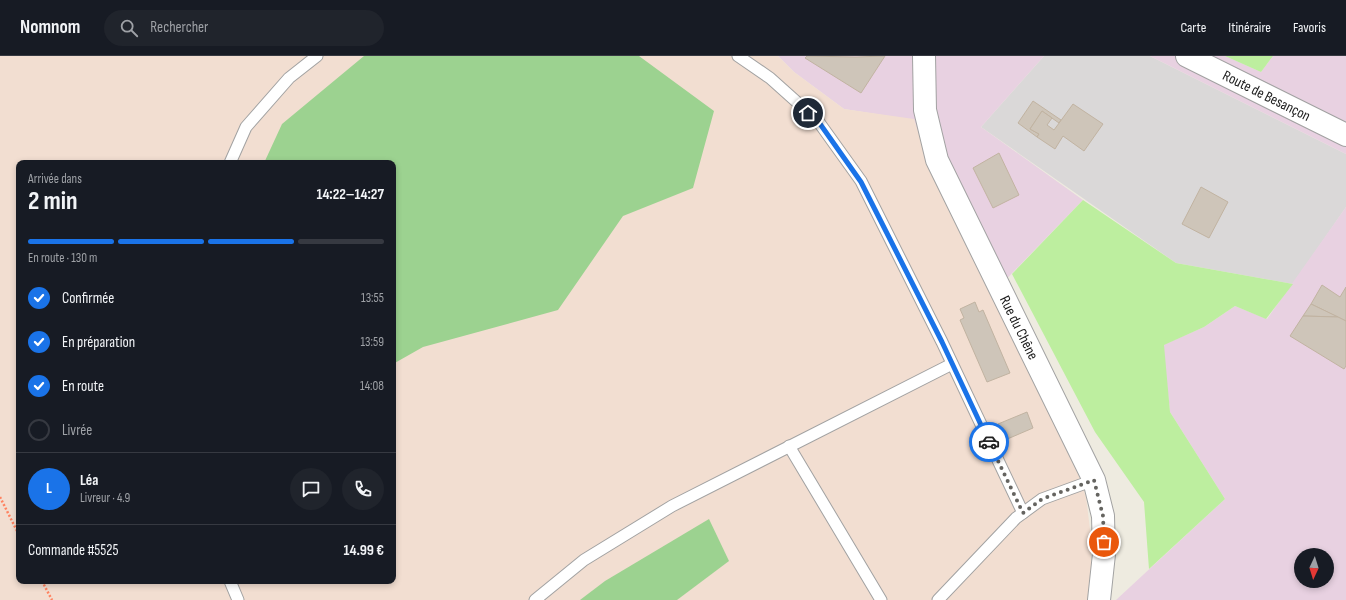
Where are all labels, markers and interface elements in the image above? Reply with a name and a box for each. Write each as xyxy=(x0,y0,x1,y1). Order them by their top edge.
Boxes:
search box xyxy=(104,10,384,46)
text: Nomnom xyxy=(20,16,80,39)
icon: search xyxy=(118,17,140,39)
text: Rechercher xyxy=(150,18,208,37)
text: Carte xyxy=(1180,19,1206,36)
text: Itinéraire xyxy=(1228,19,1271,36)
text: Favoris xyxy=(1293,19,1326,36)
street label: Route de Besançon xyxy=(1220,66,1314,125)
pin xyxy=(791,96,825,130)
icon: home xyxy=(797,102,819,124)
text: Arrivée dans xyxy=(28,171,82,187)
text: 14:22–14:27 xyxy=(316,185,384,204)
text: 2 min xyxy=(28,186,78,217)
text: En route · 130 m xyxy=(28,250,97,266)
icon: check xyxy=(28,287,50,309)
text: Confirmée xyxy=(62,289,114,308)
text: 13:55 xyxy=(361,290,384,306)
street label: Rue du Chêne xyxy=(996,292,1043,363)
icon: check xyxy=(28,331,50,353)
text: En préparation xyxy=(62,333,135,352)
text: 13:59 xyxy=(361,334,384,350)
icon: check xyxy=(28,375,50,397)
text: En route xyxy=(62,377,104,396)
text: 14:08 xyxy=(360,378,384,394)
text: Livrée xyxy=(62,421,92,440)
courier xyxy=(969,422,1009,462)
icon: car xyxy=(978,431,1000,453)
button: chat xyxy=(290,468,332,510)
button: phone xyxy=(342,468,384,510)
text: Léa xyxy=(80,471,98,490)
text: L xyxy=(46,479,52,498)
text: Livreur · 4.9 xyxy=(80,490,130,506)
pin xyxy=(1087,525,1121,559)
icon: bag xyxy=(1093,531,1115,553)
text: Commande #5525 xyxy=(28,541,119,560)
text: 14.99 € xyxy=(344,541,384,560)
north arrow xyxy=(1294,548,1334,588)
map controls xyxy=(1294,548,1334,588)

